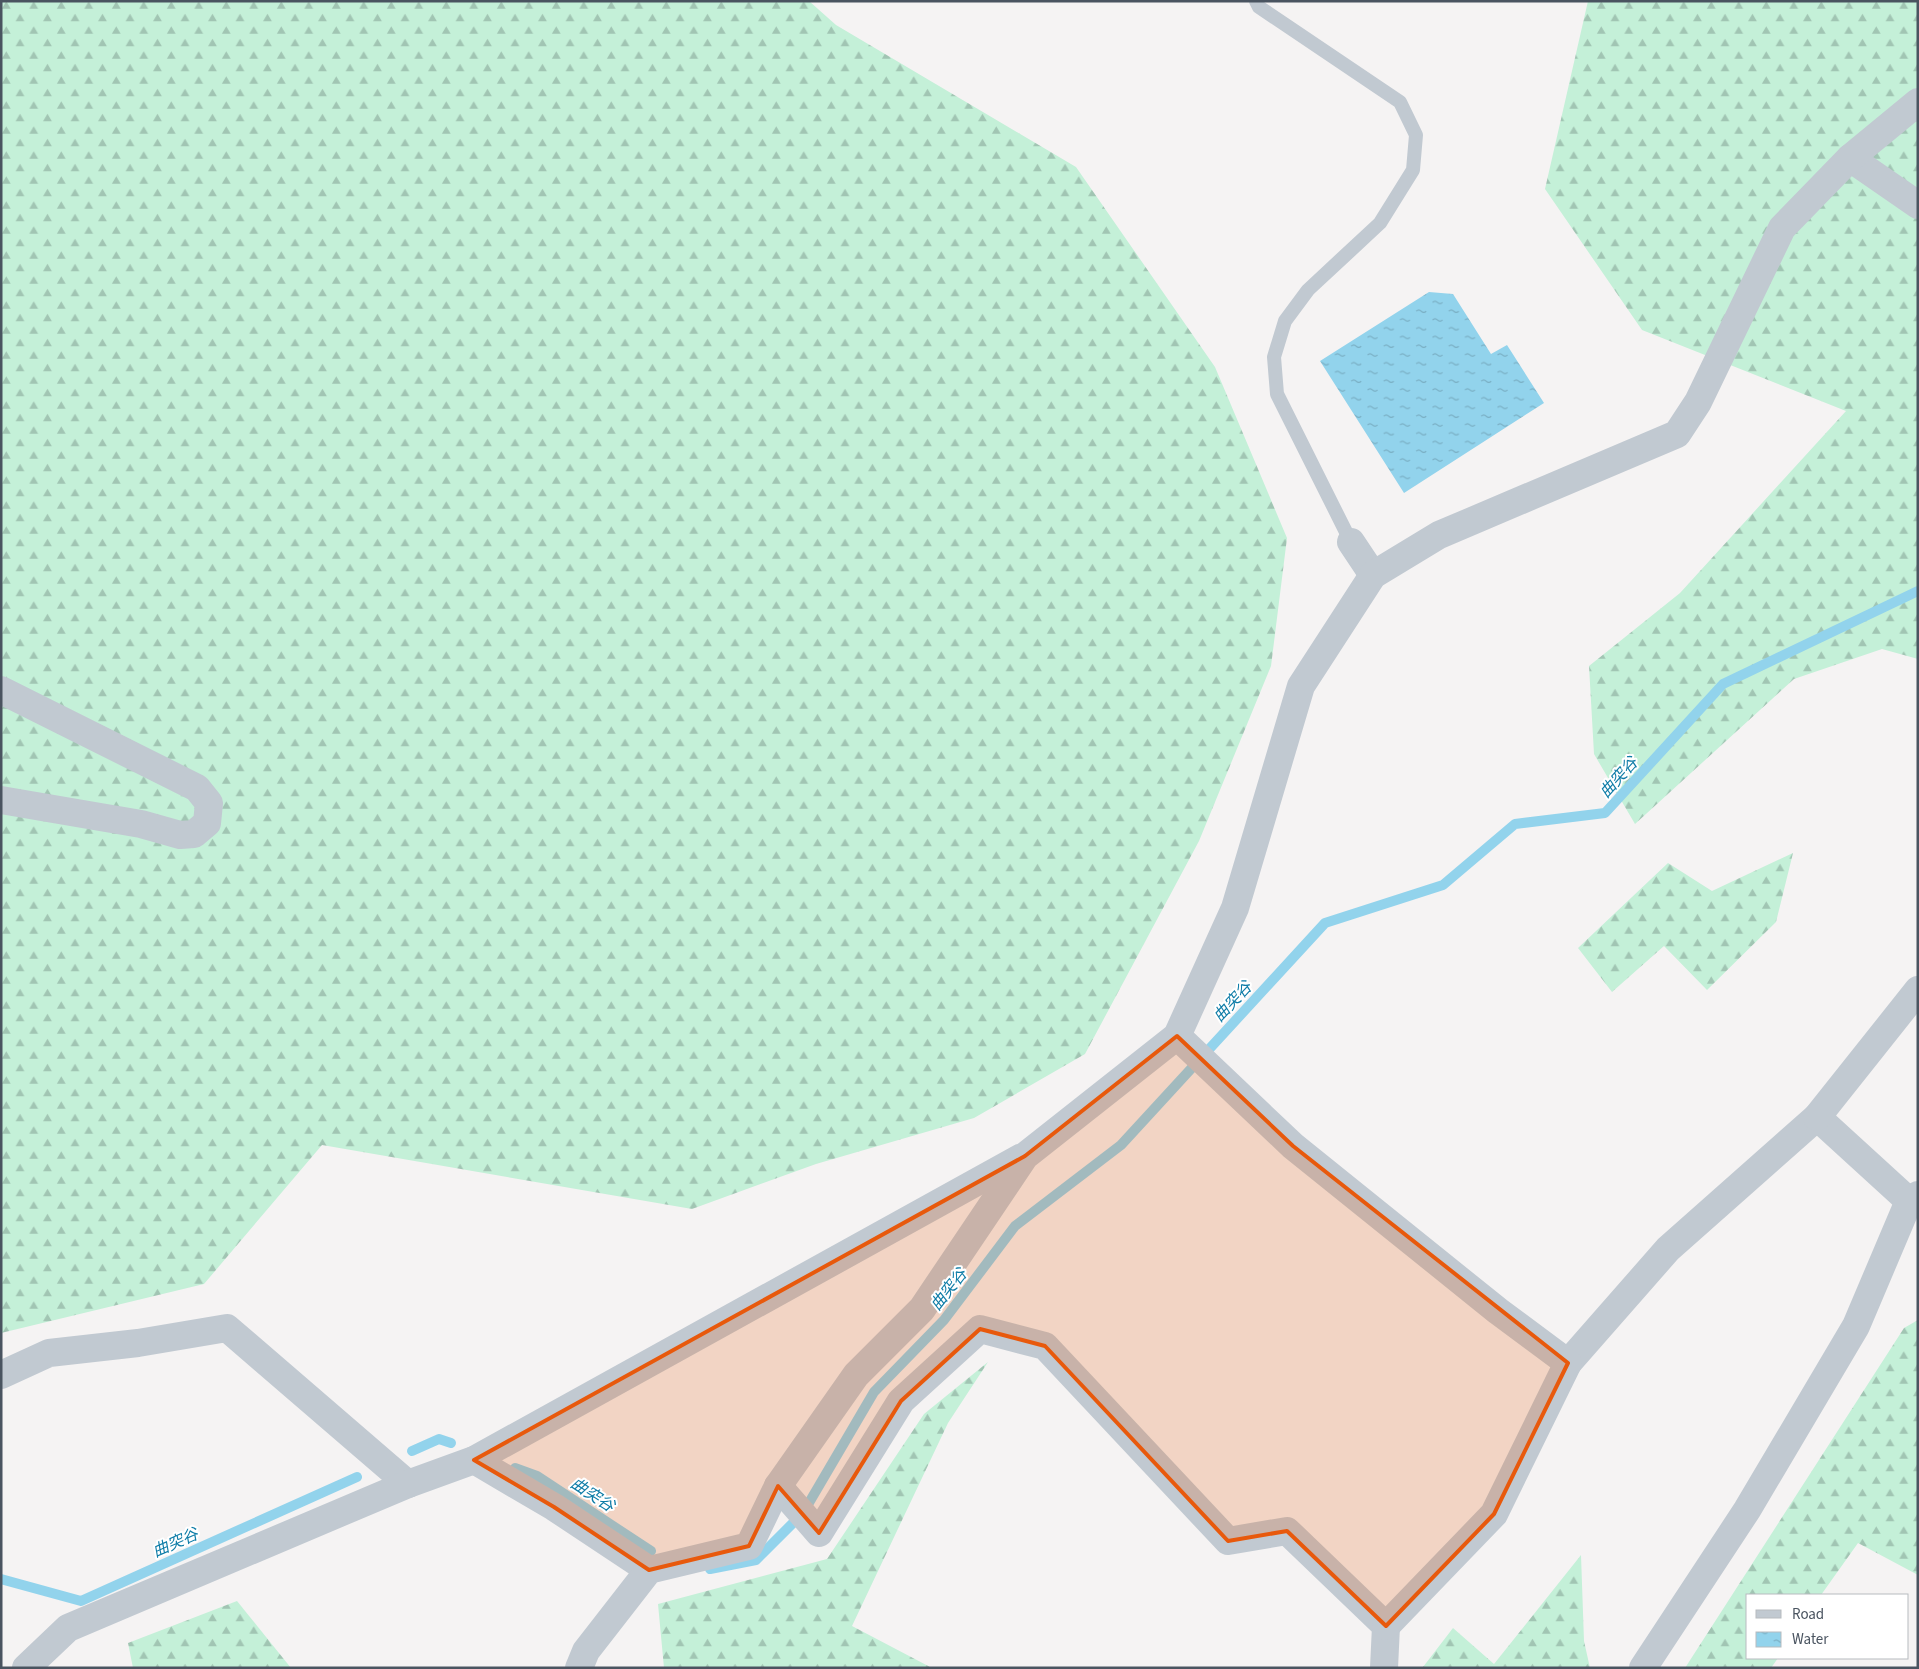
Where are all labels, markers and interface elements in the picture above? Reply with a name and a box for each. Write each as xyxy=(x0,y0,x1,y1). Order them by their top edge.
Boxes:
water label: 曲突谷 xyxy=(1595,751,1644,803)
water label: 曲突谷 xyxy=(1208,975,1259,1027)
water label: 曲突谷 xyxy=(925,1262,973,1315)
water label: 曲突谷 xyxy=(566,1473,620,1518)
water label: 曲突谷 xyxy=(149,1522,204,1563)
legend xyxy=(1746,1594,1909,1659)
text: Road xyxy=(1792,1604,1824,1625)
text: Water xyxy=(1792,1629,1829,1650)

